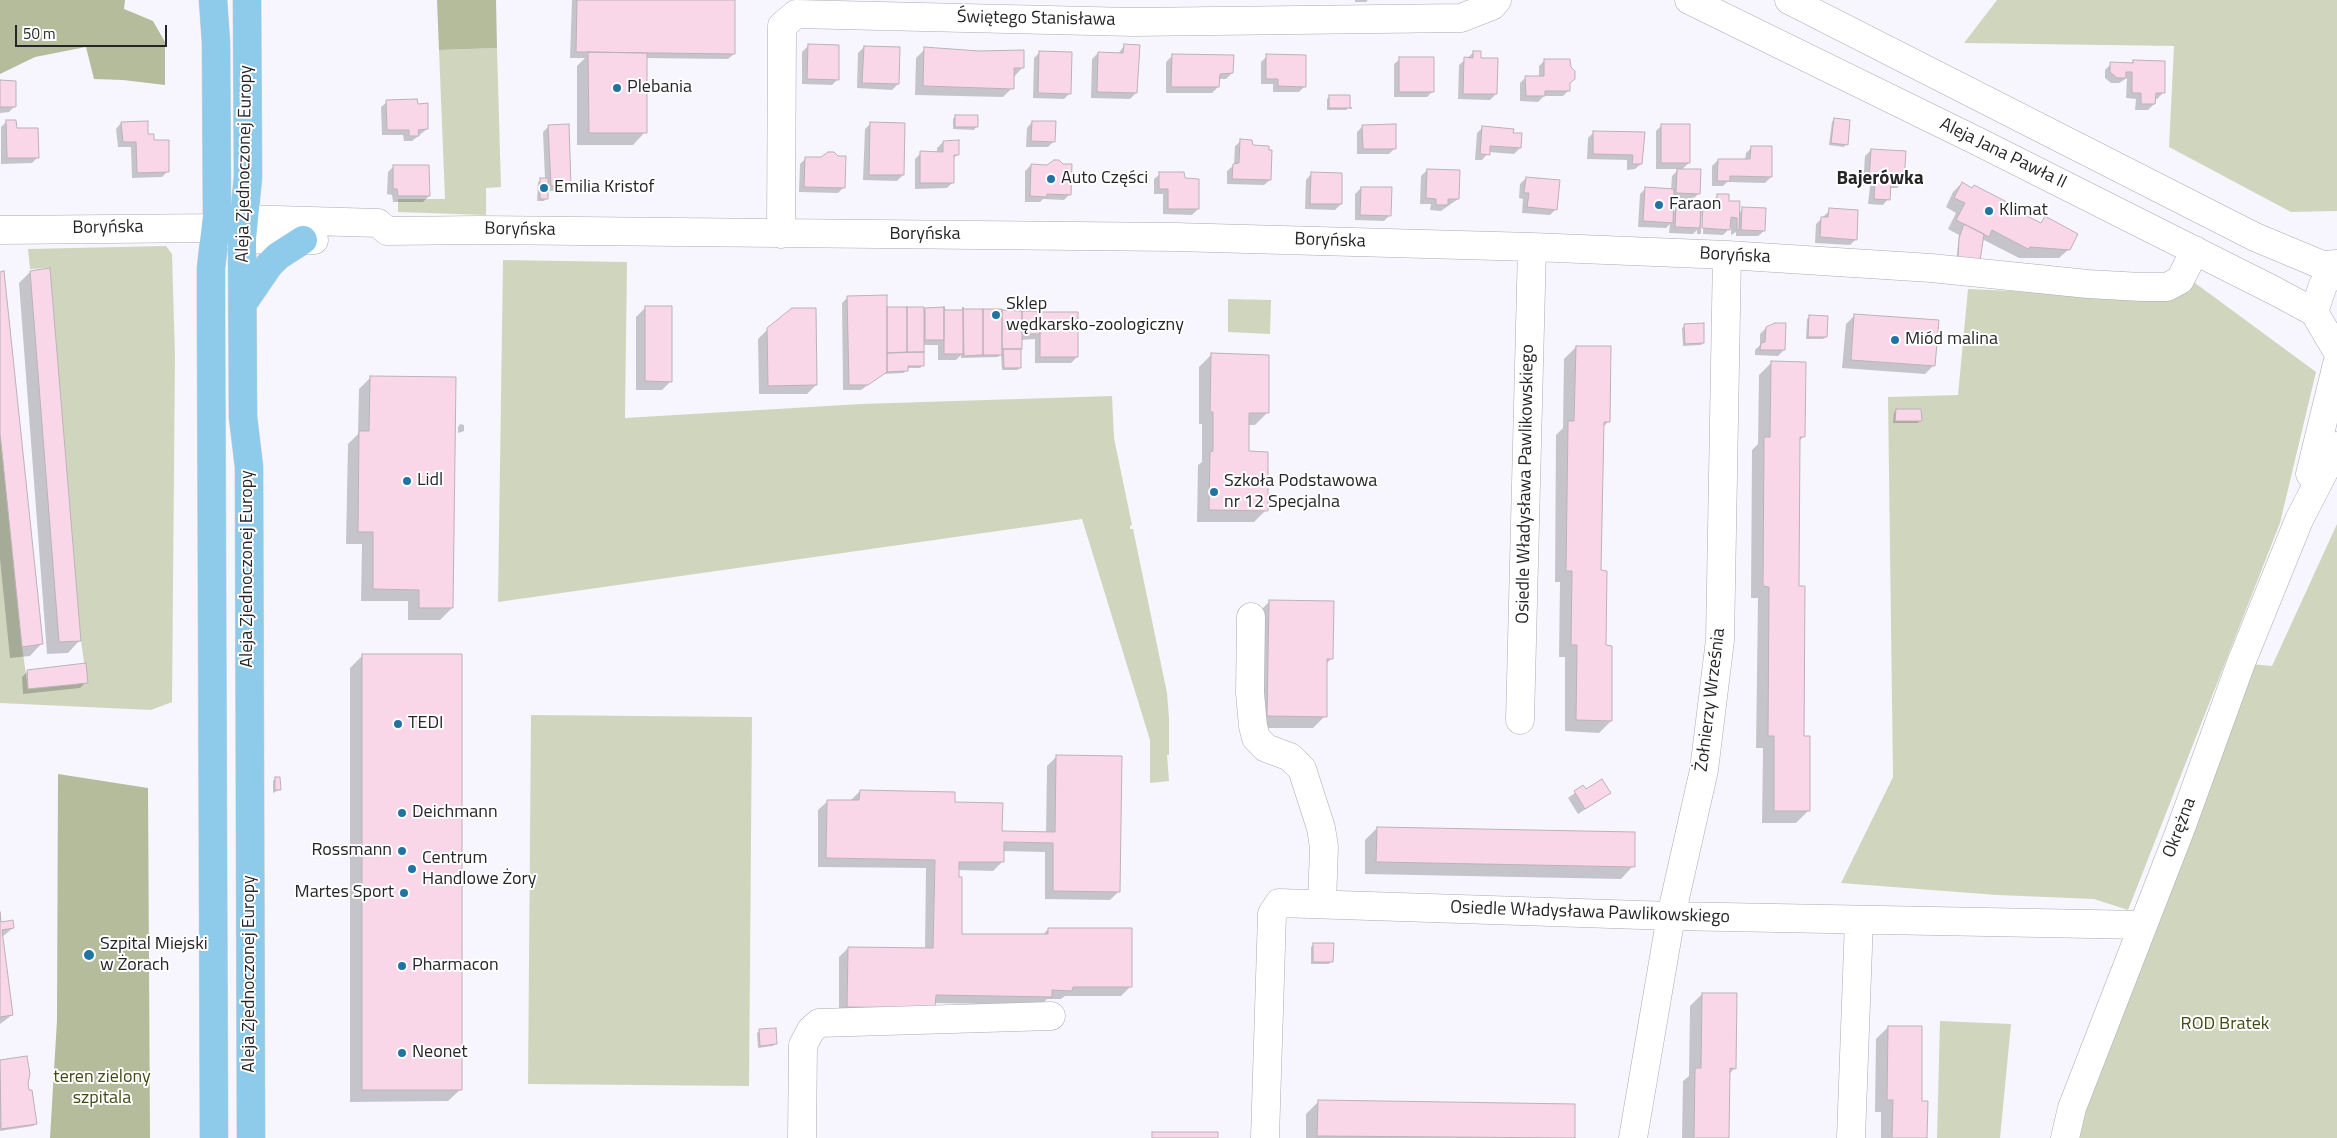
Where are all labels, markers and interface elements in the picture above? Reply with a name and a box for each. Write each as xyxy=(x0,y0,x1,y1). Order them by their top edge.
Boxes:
street label: Świętego Stanisława xyxy=(957,7,1115,31)
scale bar xyxy=(18,15,170,47)
text: 50 m xyxy=(23,22,56,45)
street label: Aleja Zjednoczonej Europy xyxy=(232,65,258,263)
place label: Plebania xyxy=(627,77,692,99)
marker: Plebania xyxy=(611,82,623,94)
street label: Aleja Jana Pawła II xyxy=(1936,114,2070,194)
place label: Auto Części xyxy=(1061,168,1148,190)
district label: Bajerówka xyxy=(1836,168,1924,190)
marker: Auto Części xyxy=(1045,173,1057,185)
place label: Emilia Kristof xyxy=(554,177,655,199)
marker: Emilia Kristof xyxy=(538,182,550,194)
place label: Faraon xyxy=(1669,194,1721,216)
marker: Faraon xyxy=(1653,199,1665,211)
place label: Klimat xyxy=(1999,200,2048,222)
marker: Klimat xyxy=(1983,205,1995,217)
street label: Boryńska xyxy=(72,217,144,239)
street label: Boryńska xyxy=(484,219,556,241)
street label: Boryńska xyxy=(889,224,961,246)
street label: Boryńska xyxy=(1294,229,1366,253)
street label: Boryńska xyxy=(1699,243,1771,269)
place label: Sklep wędkarsko-zoologiczny xyxy=(1006,294,1184,336)
marker: Sklep wędkarsko-zoologiczny xyxy=(990,309,1002,321)
place label: Miód malina xyxy=(1905,329,1998,351)
marker: Miód malina xyxy=(1889,334,1901,346)
street label: Osiedle Władysława Pawlikowskiego xyxy=(1513,344,1539,624)
street label: Aleja Zjednoczonej Europy xyxy=(237,470,259,668)
place label: Lidl xyxy=(417,470,443,492)
place label: Szkoła Podstawowa nr 12 Specjalna xyxy=(1224,471,1377,514)
marker: Lidl xyxy=(401,475,413,487)
marker: Szkoła Podstawowa nr 12 Specjalna xyxy=(1208,486,1220,498)
street label: Żołnierzy Września xyxy=(1691,627,1731,773)
place label: TEDI xyxy=(408,713,443,735)
marker: TEDI xyxy=(392,718,404,730)
street label: Okrężna xyxy=(2159,795,2201,861)
place label: Deichmann xyxy=(412,802,498,824)
marker: Deichmann xyxy=(396,807,408,819)
place label: Rossmann xyxy=(311,840,392,862)
marker: Rossmann xyxy=(396,845,408,857)
place label: Centrum Handlowe Żory xyxy=(422,848,536,891)
marker: Centrum Handlowe Żory xyxy=(406,863,418,875)
street label: Aleja Zjednoczonej Europy xyxy=(239,875,261,1073)
place label: Martes Sport xyxy=(295,882,394,904)
marker: Martes Sport xyxy=(398,887,410,899)
street label: Osiedle Władysława Pawlikowskiego xyxy=(1450,897,1730,929)
place label: Szpital Miejski w Żorach xyxy=(100,934,208,976)
marker: Szpital Miejski w Żorach xyxy=(82,948,96,962)
place label: Pharmacon xyxy=(412,955,499,977)
marker: Pharmacon xyxy=(396,960,408,972)
park label: ROD Bratek xyxy=(2181,1014,2269,1036)
place label: Neonet xyxy=(412,1042,468,1064)
marker: Neonet xyxy=(396,1047,408,1059)
park label: teren zielony szpitala xyxy=(53,1067,151,1110)

